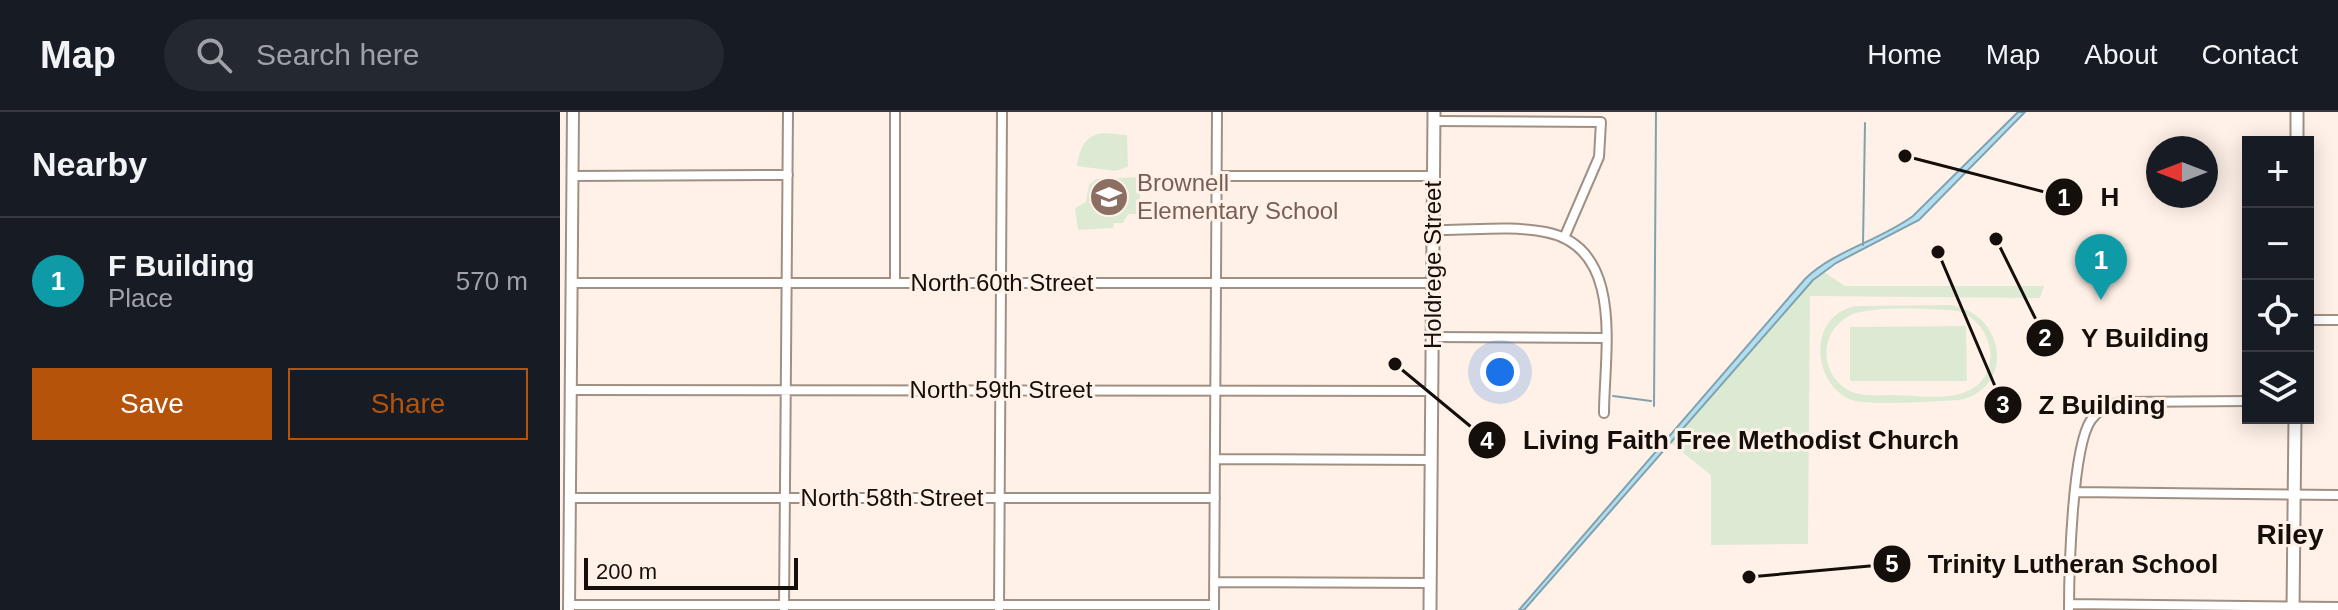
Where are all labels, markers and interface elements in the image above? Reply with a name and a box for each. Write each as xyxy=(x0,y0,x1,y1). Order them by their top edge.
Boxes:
search box xyxy=(164,19,724,91)
icon: search xyxy=(192,33,236,77)
text: Map xyxy=(40,34,116,76)
text: Search here xyxy=(256,38,419,71)
text: Home xyxy=(1867,39,1942,70)
text: Map xyxy=(1986,39,2040,70)
text: About xyxy=(2084,39,2158,70)
text: Contact xyxy=(2202,39,2298,70)
north arrow xyxy=(2146,136,2218,208)
map controls xyxy=(2242,136,2314,424)
button: + xyxy=(2242,136,2314,208)
text: Nearby xyxy=(32,145,147,183)
place label: Brownell Elementary School xyxy=(1137,169,1338,224)
callout: H xyxy=(2044,172,2135,222)
school or university icon: Brownell Elementary School xyxy=(1088,176,1130,218)
street label: Holdrege Street xyxy=(1419,181,1446,349)
text: H xyxy=(2101,182,2119,212)
text: 1 xyxy=(2057,184,2071,211)
button: − xyxy=(2242,208,2314,280)
pin: 1 xyxy=(2075,234,2127,300)
text: F Building xyxy=(108,249,255,282)
text: 1 xyxy=(51,266,65,296)
text: 570 m xyxy=(456,266,528,296)
street label: North 60th Street xyxy=(911,269,1094,296)
button: locate xyxy=(2242,280,2314,352)
text: Place xyxy=(108,283,173,313)
callout: Y Building xyxy=(2025,313,2226,363)
text: Y Building xyxy=(2081,323,2209,353)
text: 2 xyxy=(2038,324,2052,351)
your location xyxy=(1480,352,1520,392)
button: layers xyxy=(2242,352,2314,424)
button: Save xyxy=(32,368,272,440)
button: Share xyxy=(288,368,528,440)
street label: North 59th Street xyxy=(910,376,1093,403)
callout: Z Building xyxy=(1983,380,2182,430)
text: Z Building xyxy=(2038,390,2166,420)
text: 3 xyxy=(1996,391,2010,418)
callout: Living Faith Free Methodist Church xyxy=(1467,415,1975,465)
text: Living Faith Free Methodist Church xyxy=(1523,425,1959,455)
text: 4 xyxy=(1480,427,1494,454)
street label: North 58th Street xyxy=(801,484,984,511)
district label: Riley xyxy=(2257,519,2324,550)
callout: Trinity Lutheran School xyxy=(1872,539,2234,589)
text: Trinity Lutheran School xyxy=(1928,549,2218,579)
text: 5 xyxy=(1885,550,1899,577)
scale bar xyxy=(584,554,798,590)
text: 200 m xyxy=(596,559,657,584)

